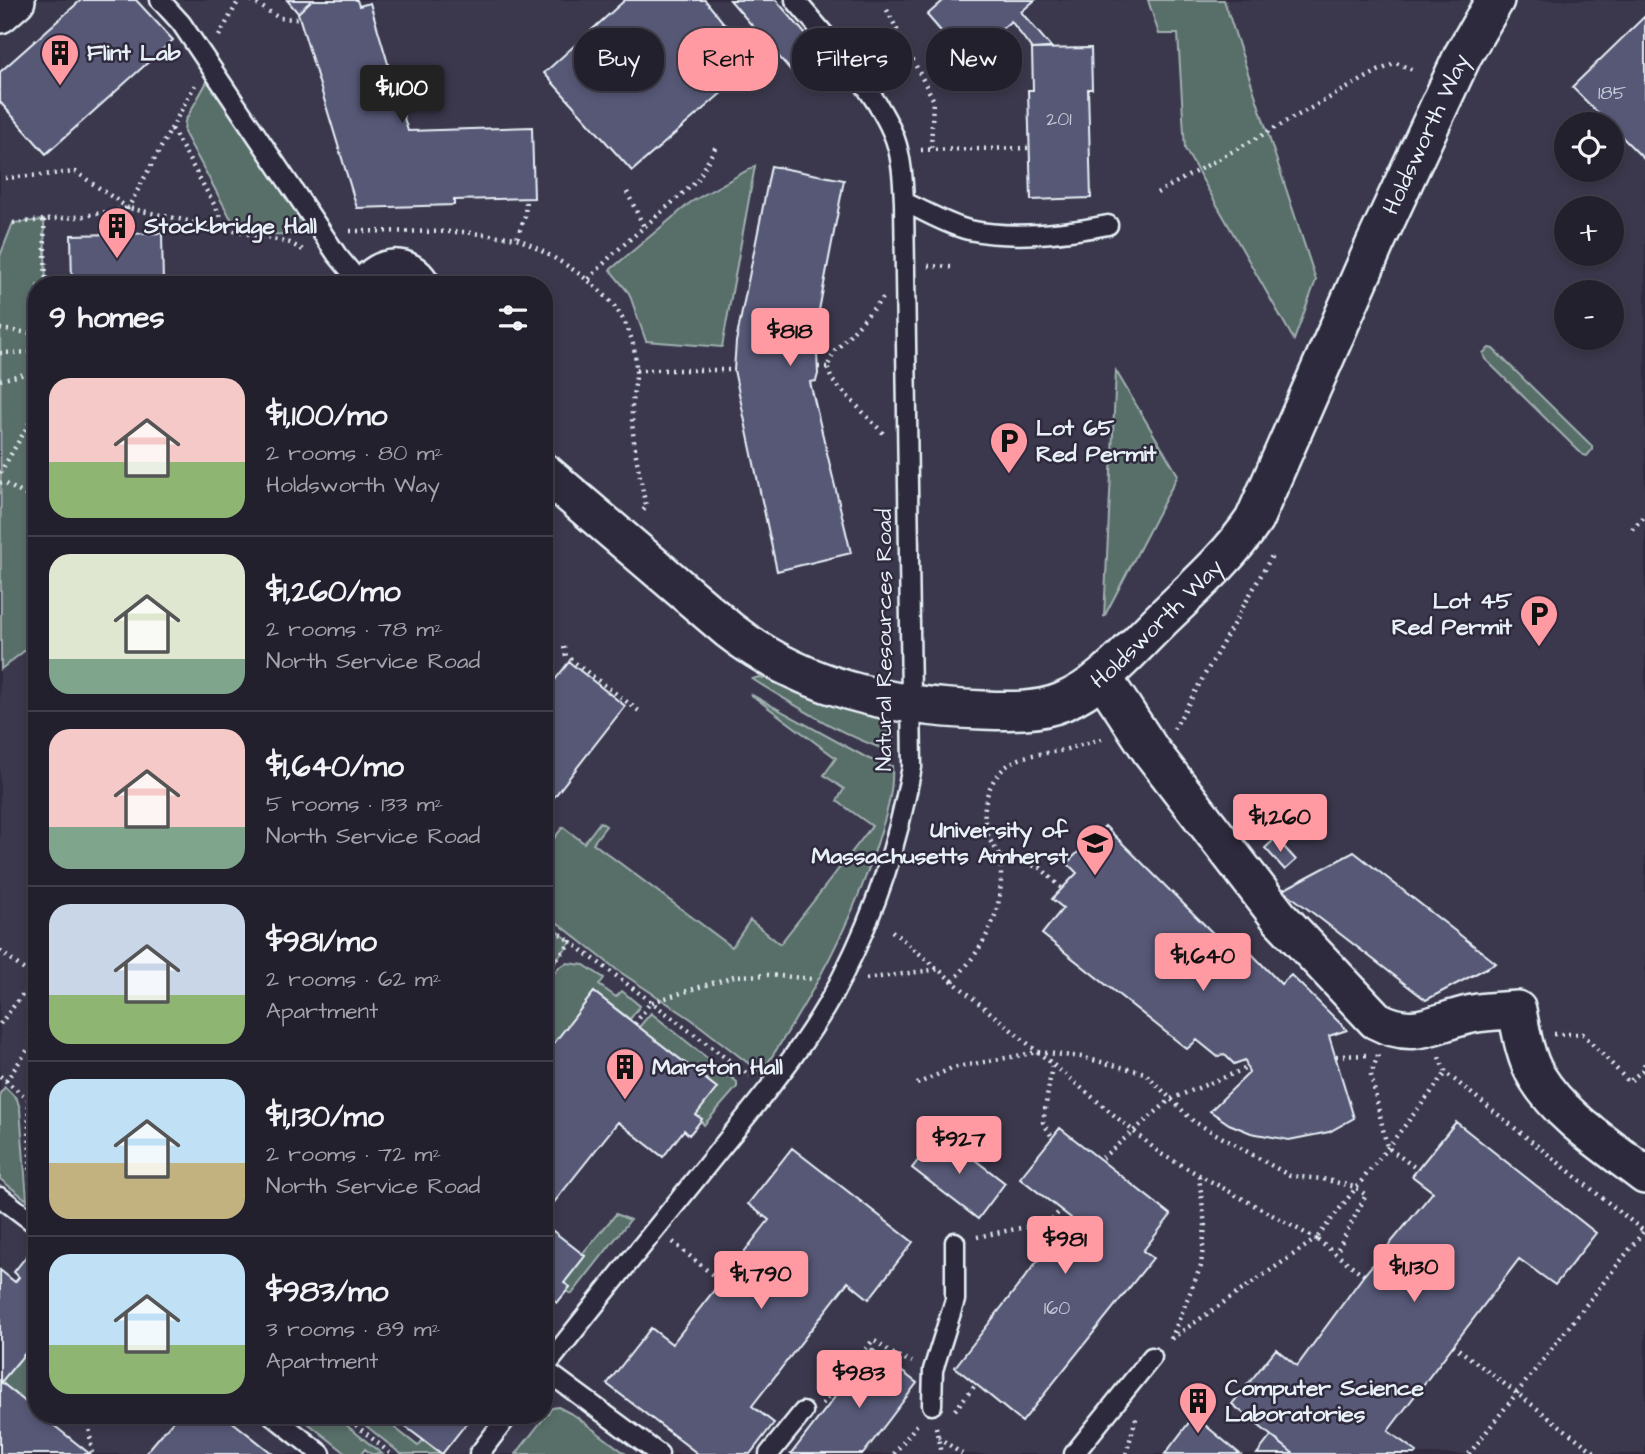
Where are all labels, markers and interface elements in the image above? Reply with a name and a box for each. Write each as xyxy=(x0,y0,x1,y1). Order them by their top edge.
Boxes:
chip: Buy xyxy=(574,28,664,91)
chip: Rent xyxy=(678,28,778,91)
chip: Filters xyxy=(792,28,912,91)
chip: New xyxy=(926,28,1022,91)
building icon: Flint Lab xyxy=(39,32,81,87)
place label: Flint Lab xyxy=(87,37,181,69)
street label: Holdsworth Way xyxy=(1375,48,1478,220)
pin: $1,100 xyxy=(345,66,459,125)
text: $1,100 xyxy=(376,72,428,104)
house number: 185 xyxy=(1598,80,1627,107)
house number: 201 xyxy=(1046,106,1072,133)
map controls xyxy=(1554,112,1624,350)
button: locate xyxy=(1554,112,1624,182)
button: + xyxy=(1554,196,1624,266)
building icon: Stockbridge Hall xyxy=(96,205,138,260)
place label: Stockbridge Hall xyxy=(143,210,317,243)
button: − xyxy=(1554,280,1624,350)
text: 9 homes xyxy=(49,297,164,339)
icon: filters xyxy=(494,299,532,337)
pin: $818 xyxy=(749,308,831,368)
text: $818 xyxy=(767,315,813,347)
text: $1,100/mo xyxy=(266,395,387,437)
icon: home xyxy=(105,406,189,490)
place label: Lot 65 Red Permit xyxy=(1036,412,1157,470)
parking icon: Lot 65 Red Permit xyxy=(988,420,1030,475)
text: 2 rooms · 80 m² xyxy=(266,437,443,469)
text: Holdsworth Way xyxy=(266,469,440,501)
street label: Natural Resources Road xyxy=(868,508,900,771)
street label: Holdsworth Way xyxy=(1084,552,1232,696)
text: $1,260/mo xyxy=(266,571,401,613)
icon: home xyxy=(105,582,189,666)
place label: Lot 45 Red Permit xyxy=(1392,585,1513,643)
parking icon: Lot 45 Red Permit xyxy=(1518,593,1560,648)
text: 2 rooms · 78 m² xyxy=(266,613,443,645)
text: North Service Road xyxy=(266,645,480,677)
text: $1,640/mo xyxy=(266,746,404,788)
icon: home xyxy=(105,757,189,841)
text: 5 rooms · 133 m² xyxy=(266,788,443,820)
pin: $1,260 xyxy=(1223,794,1337,854)
text: $1,260 xyxy=(1249,801,1311,833)
place label: University of Massachusetts Amherst xyxy=(812,814,1069,872)
text: North Service Road xyxy=(266,820,480,852)
school or university icon: University of Massachusetts Amherst xyxy=(1074,822,1116,877)
text: $981/mo xyxy=(266,921,377,963)
icon: home xyxy=(105,932,189,1016)
pin: $1,640 xyxy=(1146,934,1260,993)
text: $1,640 xyxy=(1171,940,1235,972)
text: 2 rooms · 62 m² xyxy=(266,963,441,995)
text: Apartment xyxy=(266,995,378,1027)
building icon: Marston Hall xyxy=(604,1046,646,1101)
place label: Marston Hall xyxy=(652,1051,783,1083)
text: $1,130/mo xyxy=(266,1096,384,1138)
icon: home xyxy=(105,1107,189,1191)
pin: $927 xyxy=(918,1116,1000,1176)
text: $927 xyxy=(932,1123,986,1155)
text: 2 rooms · 72 m² xyxy=(266,1138,441,1170)
text: North Service Road xyxy=(266,1170,480,1202)
pin: $981 xyxy=(1024,1216,1106,1276)
text: $981 xyxy=(1043,1223,1087,1255)
pin: $1,130 xyxy=(1357,1244,1471,1304)
text: $1,130 xyxy=(1390,1251,1439,1283)
pin: $1,790 xyxy=(704,1252,818,1311)
text: $1,790 xyxy=(730,1258,792,1290)
text: $983/mo xyxy=(266,1271,388,1313)
icon: home xyxy=(105,1282,189,1366)
house number: 160 xyxy=(1044,1295,1070,1322)
text: 3 rooms · 89 m² xyxy=(266,1313,440,1345)
text: Apartment xyxy=(266,1345,378,1377)
pin: $983 xyxy=(818,1350,900,1410)
text: $983 xyxy=(833,1357,885,1389)
place label: Computer Science Laboratories xyxy=(1225,1372,1425,1430)
building icon: Computer Science Laboratories xyxy=(1177,1380,1219,1435)

